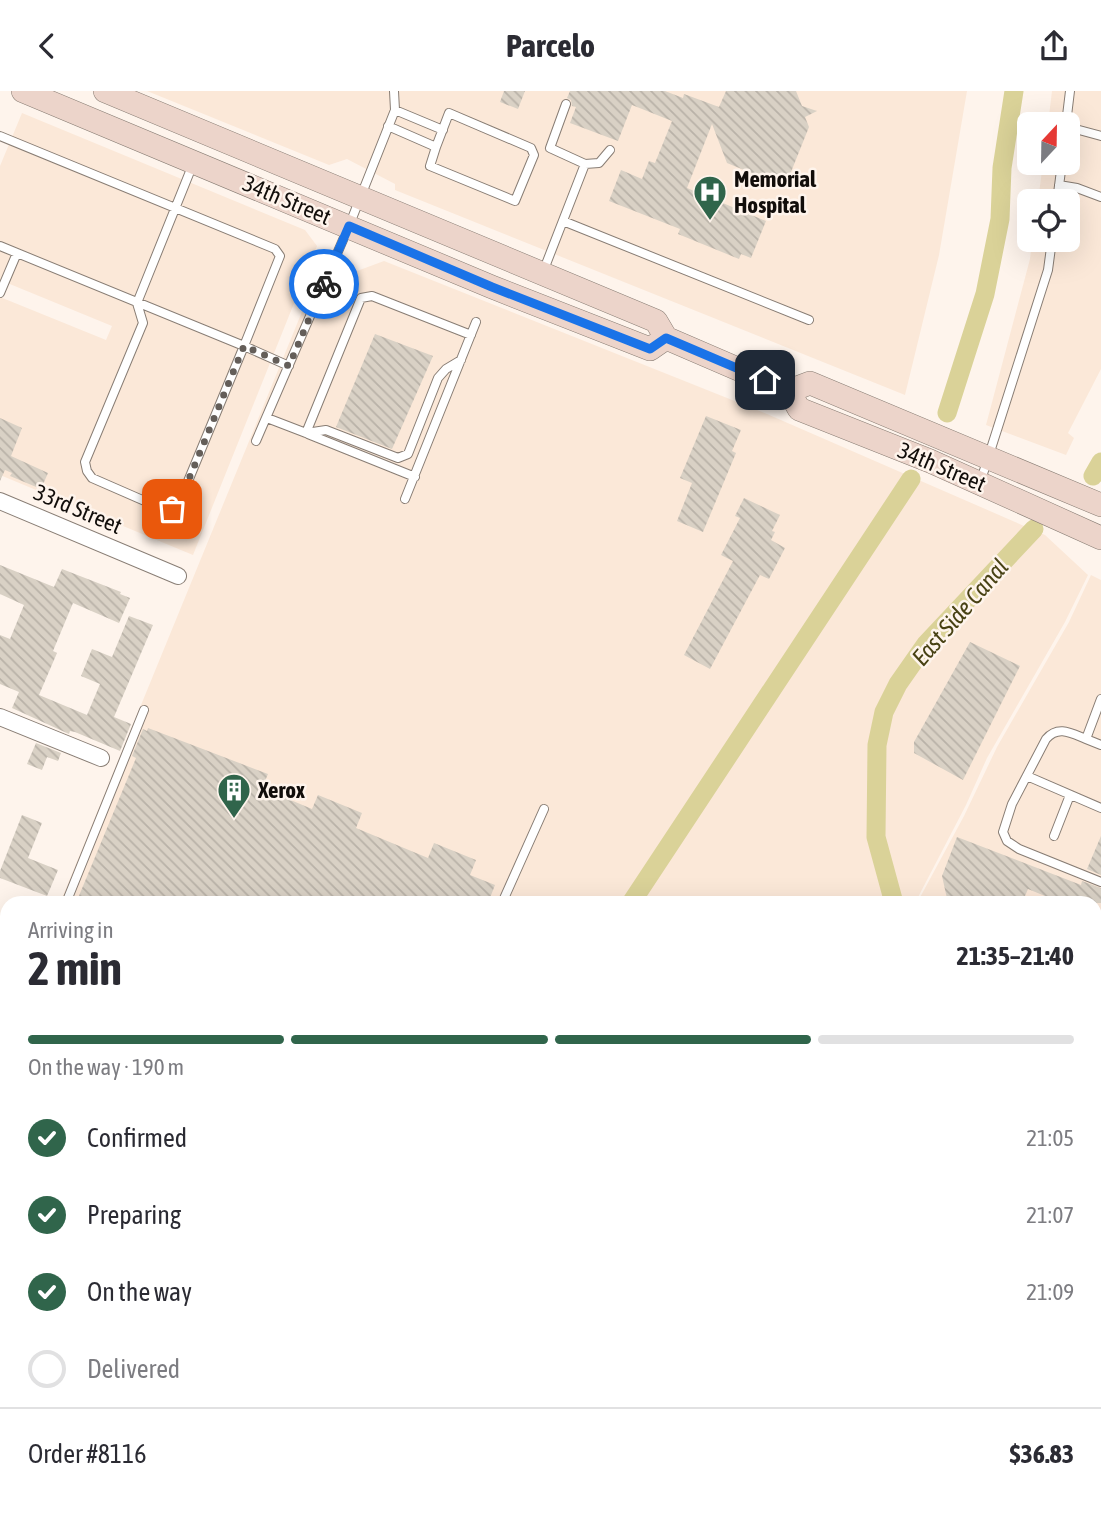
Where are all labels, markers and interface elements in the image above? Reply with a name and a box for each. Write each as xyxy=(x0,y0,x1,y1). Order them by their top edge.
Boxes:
icon: back xyxy=(28,27,66,65)
text: Parcelo xyxy=(506,27,595,64)
icon: share xyxy=(1035,27,1073,65)
north arrow xyxy=(1017,112,1080,175)
map controls xyxy=(1017,112,1080,252)
place label: Memorial Hospital xyxy=(734,166,817,218)
street label: 34th Street xyxy=(239,170,335,230)
hospital icon: Memorial Hospital xyxy=(691,173,729,222)
button: locate xyxy=(1017,189,1080,252)
courier xyxy=(289,249,359,319)
icon: bike xyxy=(305,265,343,303)
pin xyxy=(735,350,795,410)
icon: home xyxy=(746,361,784,399)
street label: 34th Street xyxy=(894,437,990,497)
street label: 33rd Street xyxy=(30,479,126,539)
pin xyxy=(142,479,202,539)
icon: bag xyxy=(153,490,191,528)
water label: East Side Canal xyxy=(906,553,1014,671)
building icon: Xerox xyxy=(215,771,253,820)
place label: Xerox xyxy=(257,777,305,803)
text: Arriving in xyxy=(28,917,114,943)
text: 21:35–21:40 xyxy=(957,941,1074,971)
text: 2 min xyxy=(28,942,122,995)
text: On the way · 190 m xyxy=(28,1054,184,1080)
icon: check xyxy=(28,1119,66,1157)
text: Confirmed xyxy=(87,1123,187,1153)
text: 21:05 xyxy=(1026,1125,1074,1151)
icon: check xyxy=(28,1196,66,1234)
text: Preparing xyxy=(87,1200,181,1230)
text: 21:07 xyxy=(1026,1202,1074,1228)
icon: check xyxy=(28,1273,66,1311)
text: On the way xyxy=(87,1277,192,1307)
text: 21:09 xyxy=(1026,1279,1074,1305)
text: Delivered xyxy=(87,1354,180,1384)
text: Order #8116 xyxy=(28,1439,147,1469)
text: $36.83 xyxy=(1010,1439,1074,1469)

